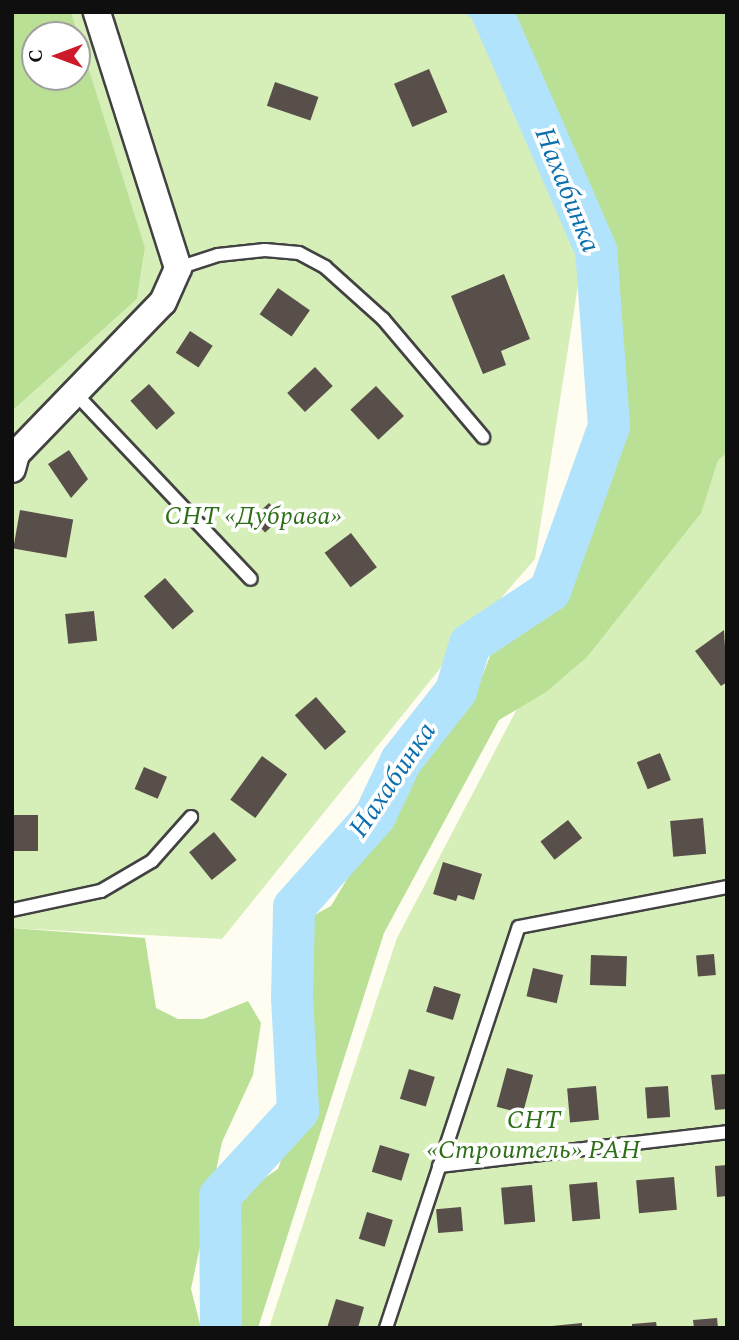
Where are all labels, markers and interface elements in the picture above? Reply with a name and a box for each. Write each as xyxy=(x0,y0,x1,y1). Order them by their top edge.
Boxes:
north arrow xyxy=(21,21,91,91)
text: С xyxy=(22,49,51,63)
water label: Нахабинка xyxy=(527,123,607,257)
park label: СНТ «Дубрава» xyxy=(165,501,341,533)
water label: Нахабинка xyxy=(342,716,444,844)
park label: СНТ «Строитель» РАН xyxy=(427,1105,641,1166)

